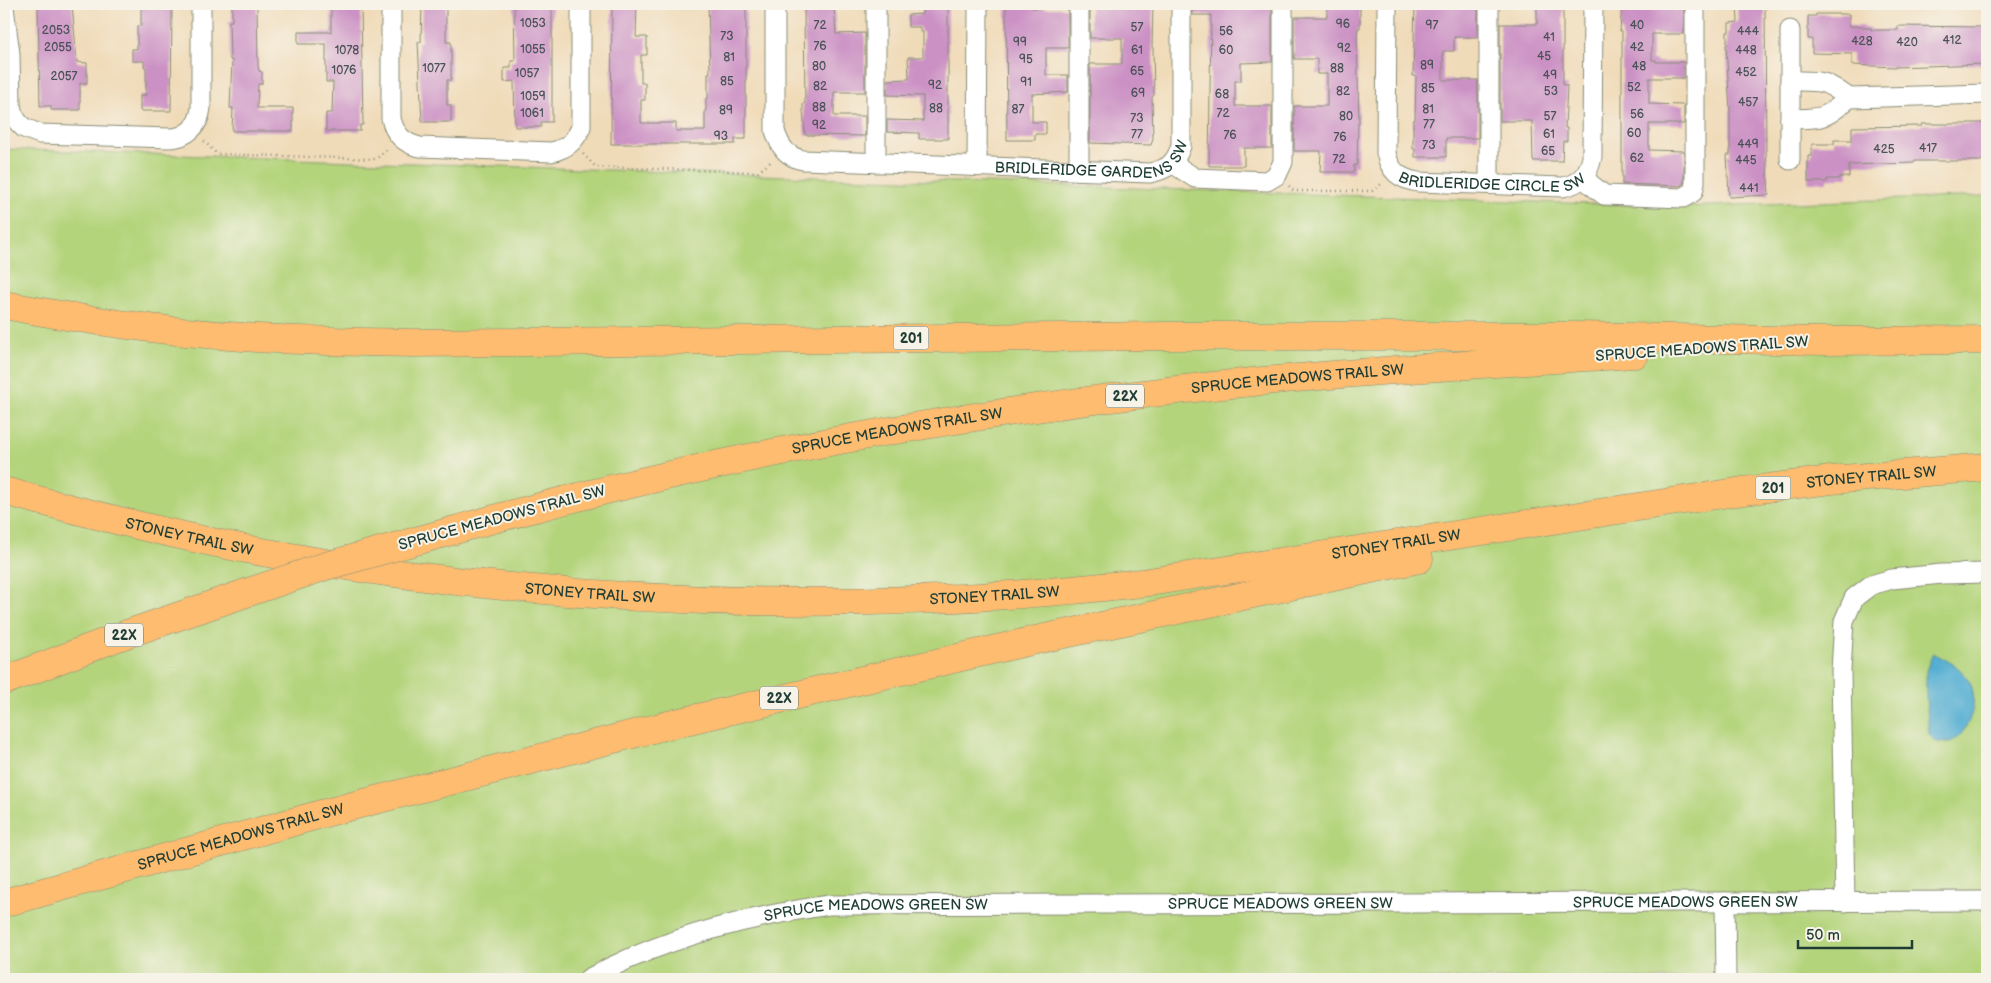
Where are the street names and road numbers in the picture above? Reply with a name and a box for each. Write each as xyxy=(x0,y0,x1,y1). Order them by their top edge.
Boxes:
street label: BRIDLERIDGE GARDENS SW xyxy=(994,137,1192,183)
street label: BRIDLERIDGE CIRCLE SW xyxy=(1397,162,1585,180)
road number: 201 xyxy=(894,326,928,349)
street label: SPRUCE MEADOWS TRAIL SW xyxy=(1595,332,1809,366)
street label: SPRUCE MEADOWS TRAIL SW xyxy=(1190,360,1405,398)
road number: 22X xyxy=(1106,384,1144,408)
street label: SPRUCE MEADOWS TRAIL SW xyxy=(790,403,1004,458)
street label: STONEY TRAIL SW xyxy=(1805,462,1937,493)
road number: 201 xyxy=(1756,476,1790,499)
street label: SPRUCE MEADOWS TRAIL SW xyxy=(396,481,608,555)
street label: STONEY TRAIL SW xyxy=(123,513,255,560)
street label: STONEY TRAIL SW xyxy=(1330,525,1462,563)
street label: STONEY TRAIL SW xyxy=(524,579,656,607)
street label: STONEY TRAIL SW xyxy=(929,582,1061,609)
road number: 22X xyxy=(105,624,143,646)
road number: 22X xyxy=(760,686,798,710)
street label: SPRUCE MEADOWS TRAIL SW xyxy=(135,799,347,875)
street label: SPRUCE MEADOWS GREEN SW xyxy=(1573,892,1798,912)
street label: SPRUCE MEADOWS GREEN SW xyxy=(1168,894,1393,913)
street label: SPRUCE MEADOWS GREEN SW xyxy=(762,895,988,926)

